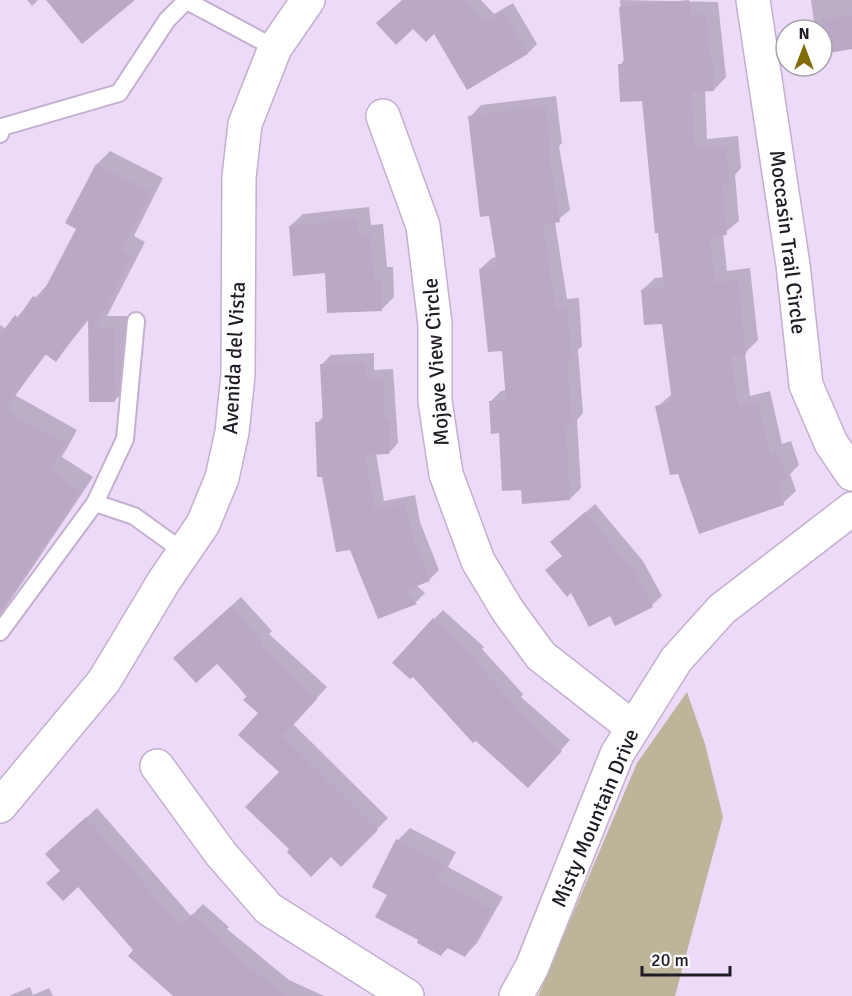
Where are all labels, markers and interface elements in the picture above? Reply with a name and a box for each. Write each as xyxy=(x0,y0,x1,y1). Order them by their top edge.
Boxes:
north arrow xyxy=(774,18,834,78)
text: N xyxy=(798,24,810,44)
street label: Moccasin Trail Circle xyxy=(764,148,812,336)
street label: Mojave View Circle xyxy=(417,277,455,447)
street label: Avenida del Vista xyxy=(217,281,251,435)
street label: Misty Mountain Drive xyxy=(546,725,644,911)
scale bar xyxy=(642,939,730,977)
text: 20 m xyxy=(651,949,689,971)

